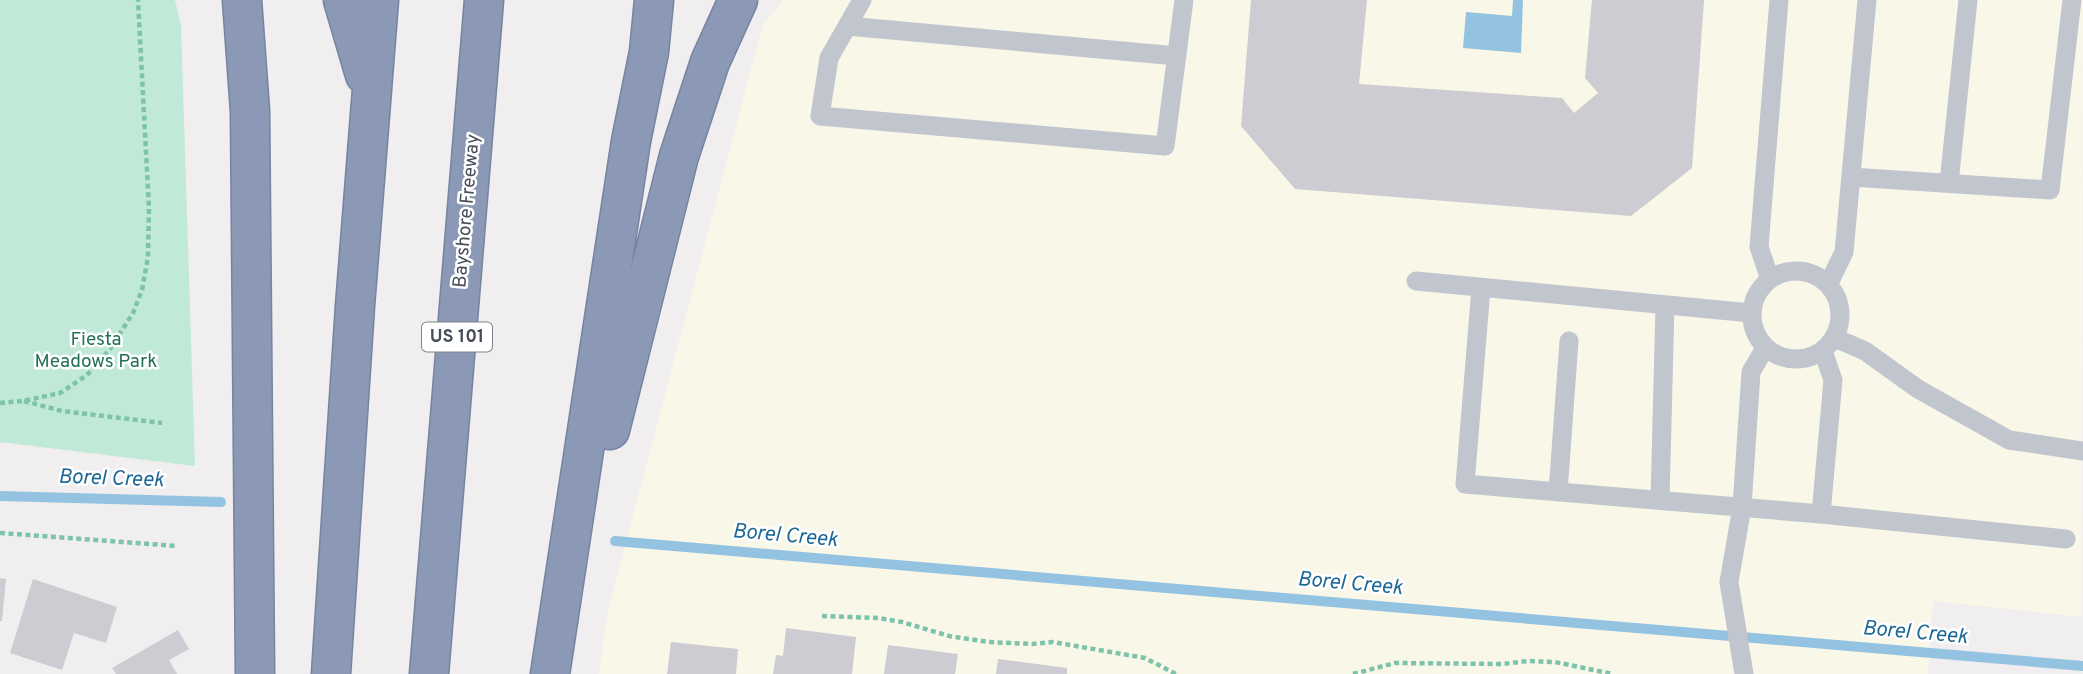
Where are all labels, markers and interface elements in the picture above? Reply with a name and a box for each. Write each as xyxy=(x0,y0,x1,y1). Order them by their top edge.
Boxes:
street label: Bayshore Freeway xyxy=(448,133,486,289)
road number: US 101 xyxy=(422,323,492,352)
park label: Fiesta Meadows Park xyxy=(35,328,157,374)
water label: Borel Creek xyxy=(58,464,165,494)
water label: Borel Creek xyxy=(731,518,839,554)
water label: Borel Creek xyxy=(1296,566,1404,602)
water label: Borel Creek xyxy=(1861,615,1969,651)

